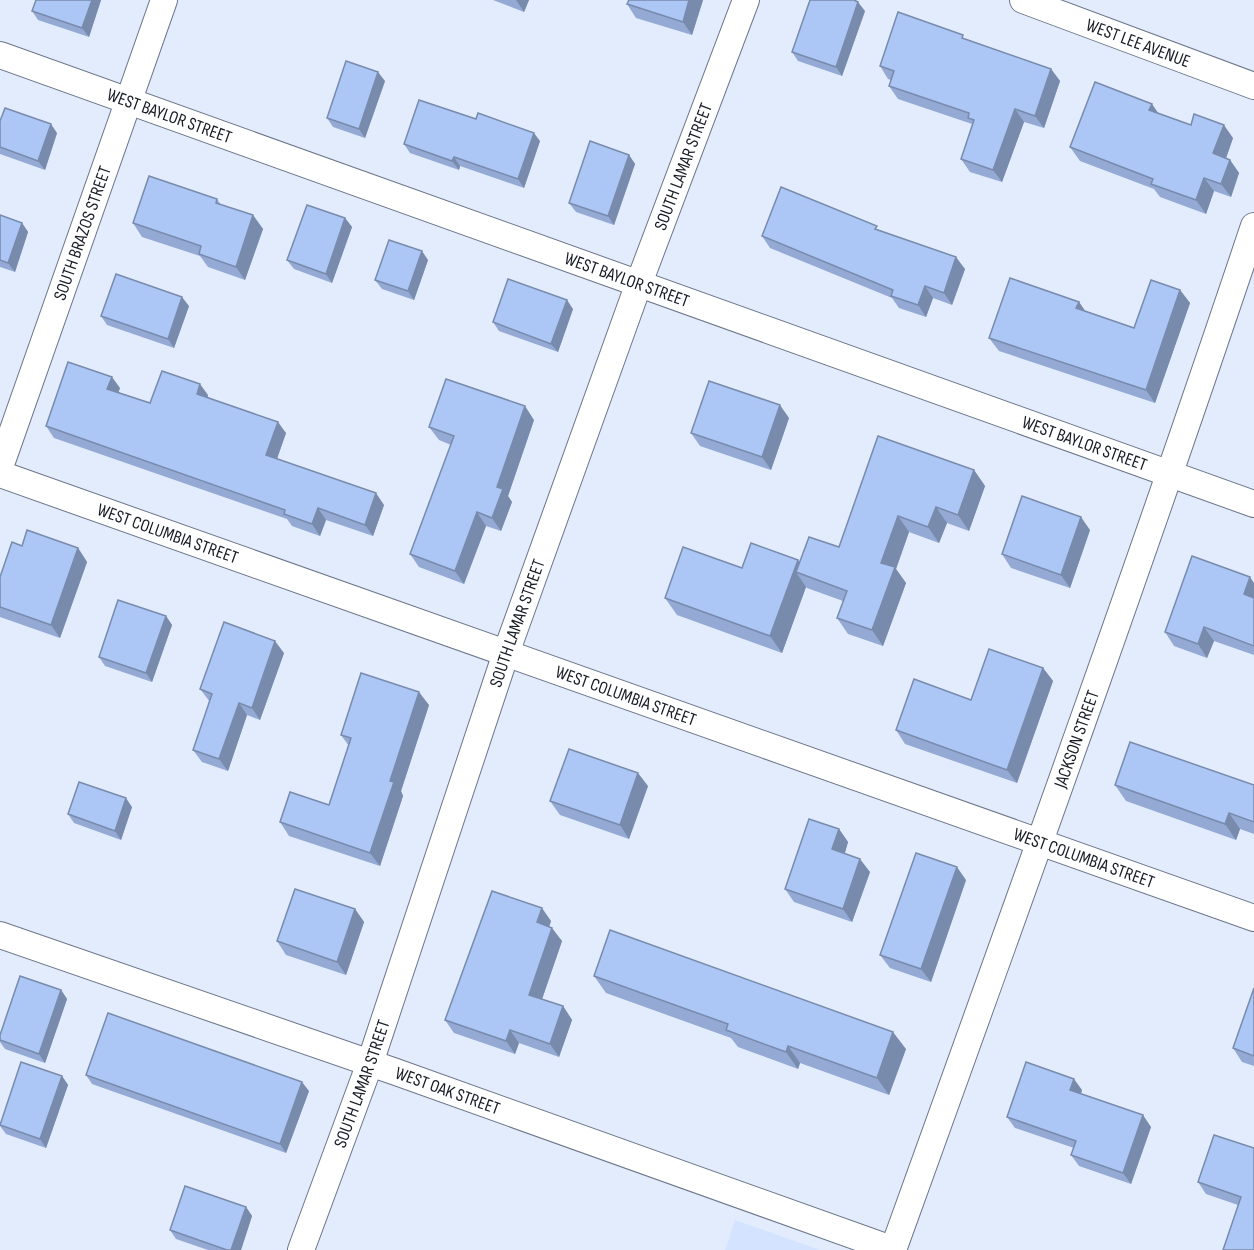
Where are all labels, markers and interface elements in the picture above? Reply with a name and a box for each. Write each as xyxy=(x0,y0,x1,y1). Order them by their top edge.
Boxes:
street label: WEST LEE AVENUE xyxy=(1083,14,1193,72)
street label: WEST BAYLOR STREET xyxy=(104,84,235,148)
street label: SOUTH LAMAR STREET xyxy=(650,100,717,233)
street label: SOUTH BRAZOS STREET xyxy=(49,163,116,303)
street label: WEST BAYLOR STREET xyxy=(562,248,692,312)
street label: WEST BAYLOR STREET xyxy=(1019,412,1150,476)
street label: WEST COLUMBIA STREET xyxy=(94,499,241,568)
street label: SOUTH LAMAR STREET xyxy=(485,557,550,690)
street label: WEST COLUMBIA STREET xyxy=(552,661,699,731)
street label: JACKSON STREET xyxy=(1050,687,1104,792)
street label: WEST COLUMBIA STREET xyxy=(1011,824,1157,893)
street label: SOUTH LAMAR STREET xyxy=(330,1017,395,1151)
street label: WEST OAK STREET xyxy=(392,1063,503,1119)

